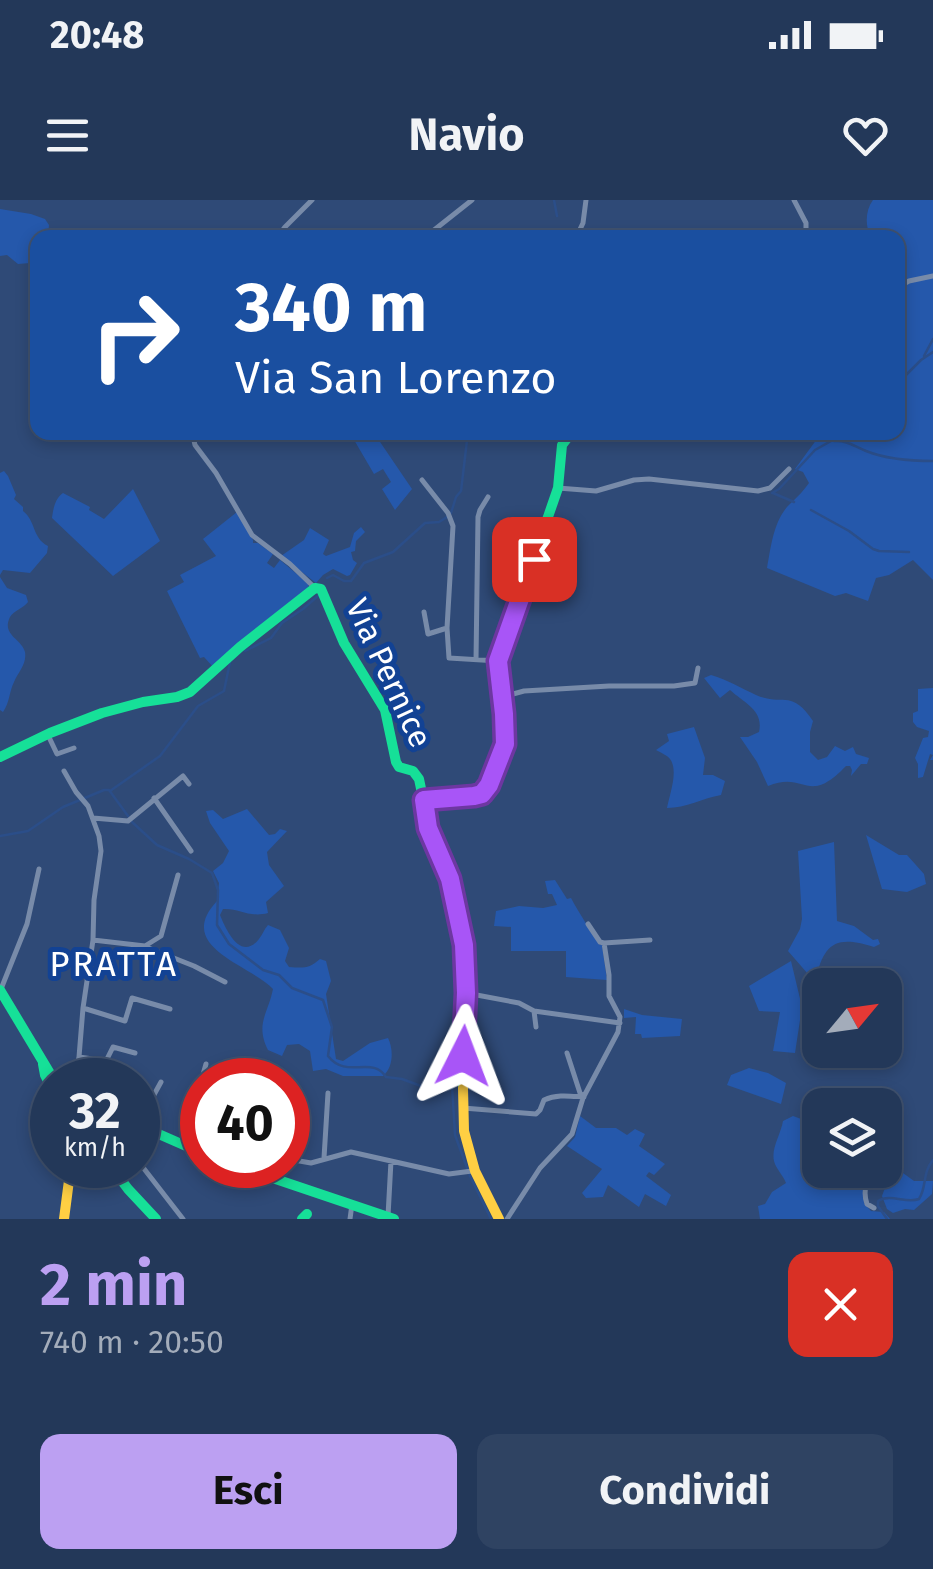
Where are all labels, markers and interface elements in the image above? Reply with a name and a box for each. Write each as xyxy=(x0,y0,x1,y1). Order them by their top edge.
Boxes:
text: 20:48 xyxy=(50,12,144,58)
icon: menu xyxy=(40,108,95,163)
text: Navio xyxy=(409,108,524,162)
icon: heart xyxy=(838,108,893,163)
text: 340 m xyxy=(235,266,428,350)
icon: right xyxy=(70,270,200,400)
text: Via San Lorenzo xyxy=(235,351,557,405)
pin xyxy=(492,517,577,602)
icon: arrive xyxy=(507,532,562,587)
street label: Via Pernice xyxy=(338,592,440,754)
district label: PRATTA xyxy=(49,943,179,985)
north arrow xyxy=(802,968,902,1068)
map controls xyxy=(802,968,902,1188)
position arrow xyxy=(411,1004,515,1108)
speed limit sign: 40 xyxy=(180,1058,310,1188)
text: 32 xyxy=(69,1081,121,1141)
button: layers xyxy=(802,1088,902,1188)
text: km/h xyxy=(64,1133,126,1163)
text: 2 min xyxy=(40,1249,187,1321)
button: close xyxy=(788,1252,893,1357)
text: 740 m · 20:50 xyxy=(40,1323,224,1361)
button: Esci xyxy=(40,1434,457,1549)
button: Condividi xyxy=(477,1434,893,1549)

